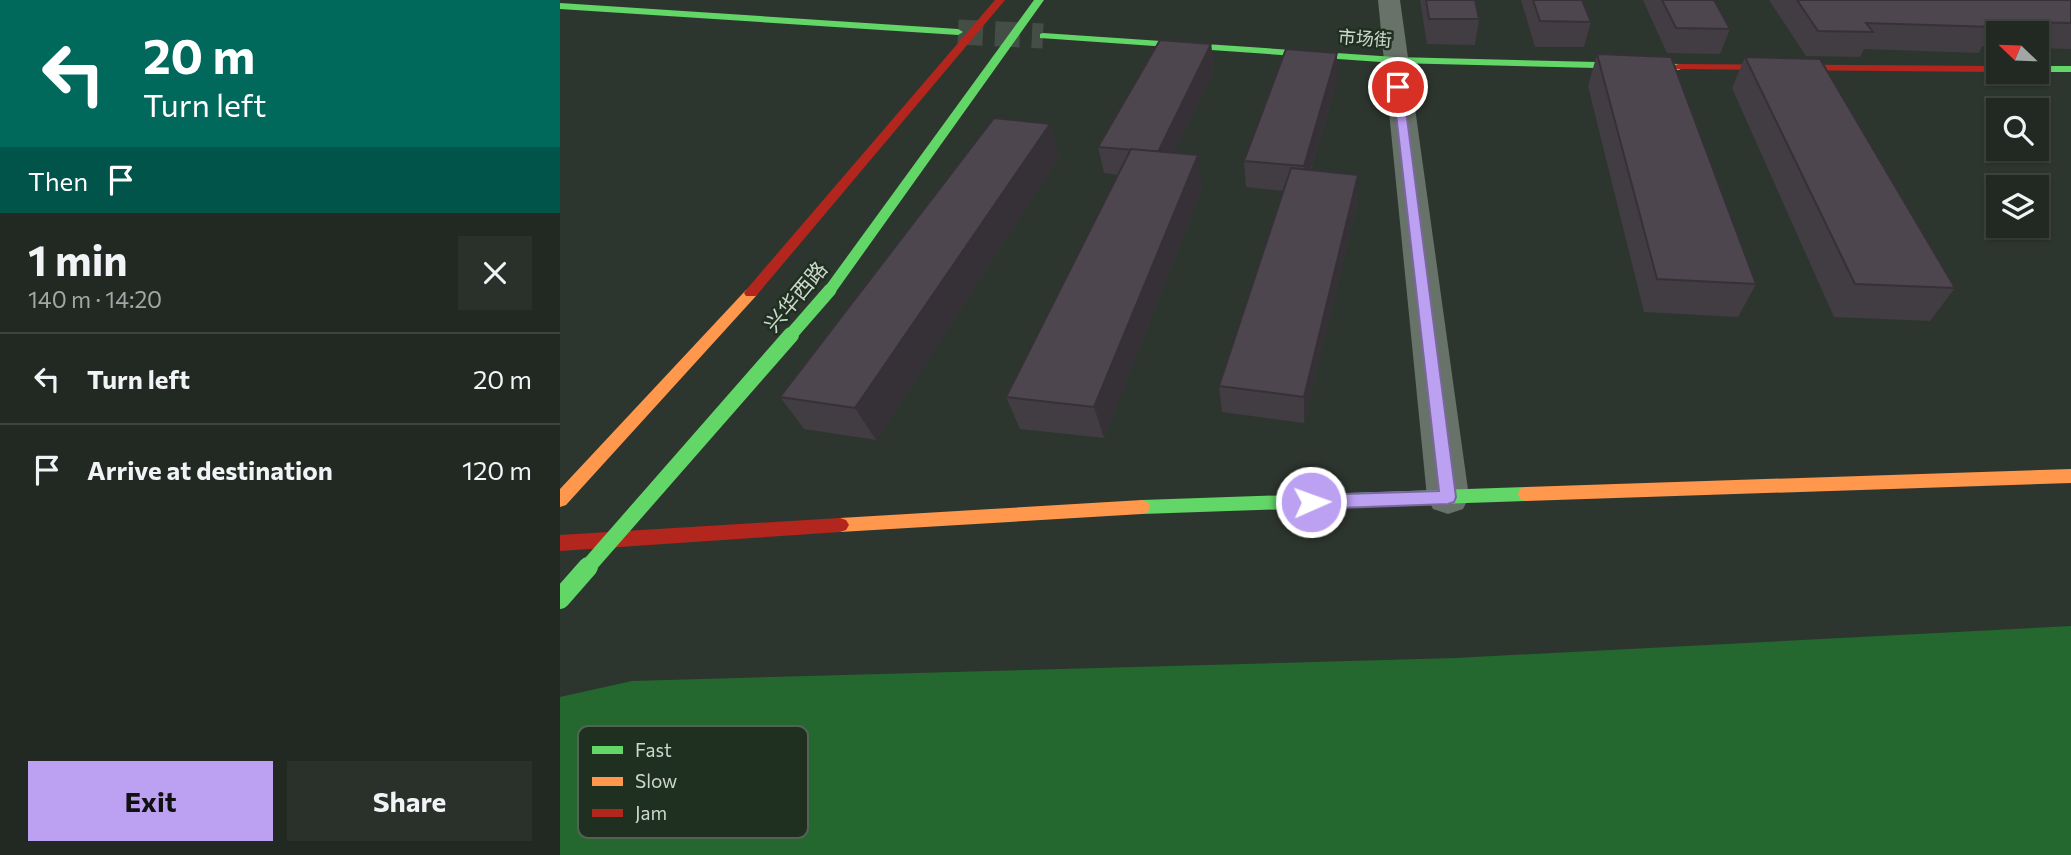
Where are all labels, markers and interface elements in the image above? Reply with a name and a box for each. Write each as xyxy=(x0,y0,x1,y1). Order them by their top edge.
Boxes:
north arrow xyxy=(1986,21,2049,84)
map controls xyxy=(1986,21,2049,238)
text: 20 m xyxy=(143,24,255,84)
street label: 市场街 xyxy=(1337,25,1393,51)
icon: left xyxy=(28,28,119,119)
pin xyxy=(1368,57,1428,117)
icon: arrive xyxy=(1379,68,1417,106)
text: Turn left xyxy=(143,84,267,124)
button: search xyxy=(1986,98,2049,161)
icon: arrive xyxy=(102,161,140,199)
text: Then xyxy=(28,165,88,196)
button: layers xyxy=(1986,175,2049,238)
text: 1 min xyxy=(28,233,128,285)
button: close xyxy=(458,236,532,310)
street label: 兴华西路 xyxy=(758,256,832,336)
text: 140 m · 14:20 xyxy=(28,285,162,313)
icon: left xyxy=(28,360,66,398)
text: Turn left xyxy=(87,363,190,394)
text: 20 m xyxy=(473,363,532,394)
icon: arrive xyxy=(28,451,66,489)
text: Arrive at destination xyxy=(87,454,333,485)
text: 120 m xyxy=(462,454,532,485)
position arrow xyxy=(1274,465,1348,539)
legend xyxy=(578,726,808,838)
text: Fast xyxy=(635,738,672,761)
button: Exit xyxy=(28,761,273,841)
button: Share xyxy=(287,761,532,841)
text: Slow xyxy=(635,769,677,792)
text: Jam xyxy=(635,801,667,824)

